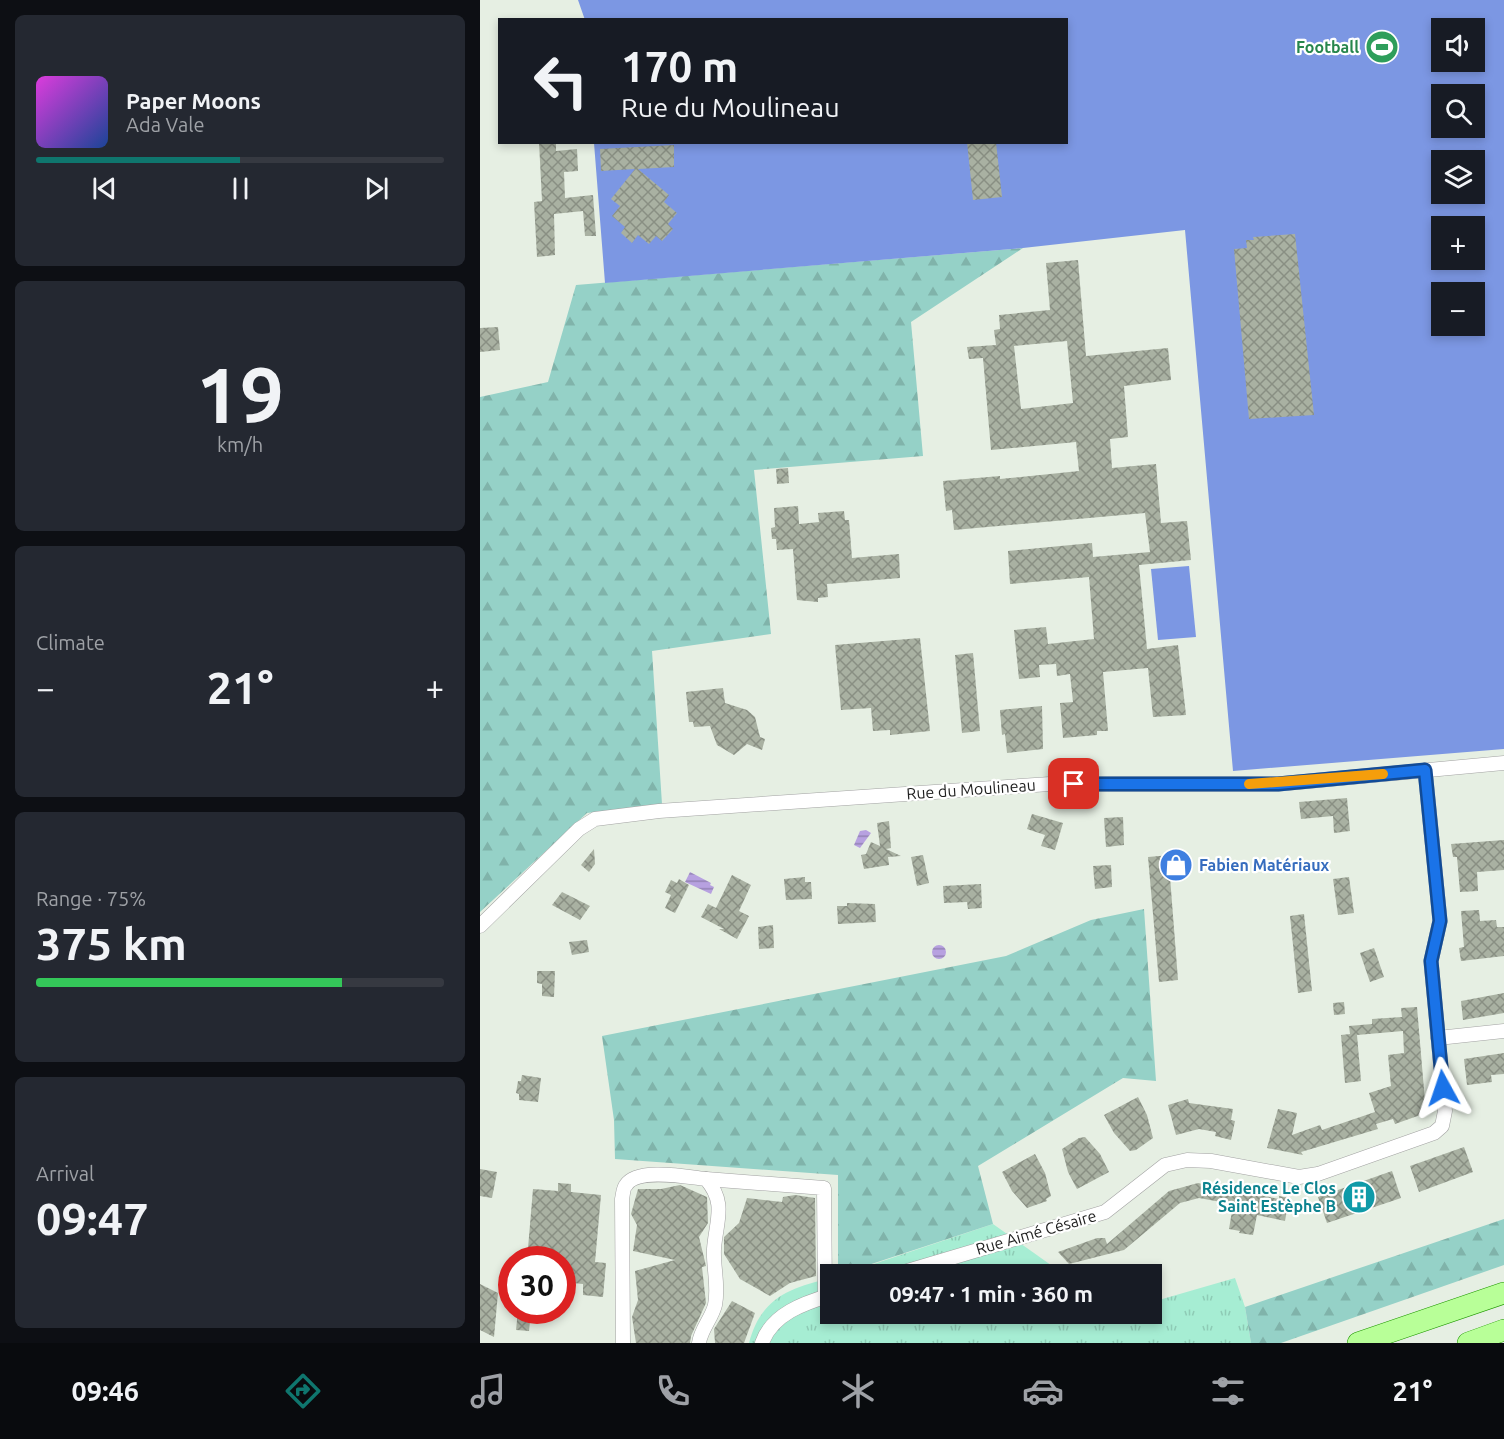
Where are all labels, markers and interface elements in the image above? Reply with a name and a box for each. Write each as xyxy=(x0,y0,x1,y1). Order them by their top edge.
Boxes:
map controls xyxy=(1431,18,1485,336)
button: sound xyxy=(1431,18,1485,72)
sports icon: Football xyxy=(1364,29,1400,65)
place label: Football xyxy=(1296,38,1359,56)
icon: left xyxy=(522,42,600,120)
text: 170 m xyxy=(621,43,738,90)
button: search xyxy=(1431,84,1485,138)
text: Paper Moons xyxy=(126,88,261,113)
text: Rue du Moulineau xyxy=(621,92,840,122)
text: Ada Vale xyxy=(126,113,204,136)
button: layers xyxy=(1431,150,1485,204)
icon: previous xyxy=(88,172,121,205)
icon: pause xyxy=(224,172,257,205)
icon: next xyxy=(360,172,393,205)
button: + xyxy=(1431,216,1485,270)
button: − xyxy=(1431,282,1485,336)
text: 19 xyxy=(196,350,284,438)
text: km/h xyxy=(217,433,263,456)
text: Climate xyxy=(36,631,105,654)
text: 21° xyxy=(207,662,273,713)
text: − xyxy=(36,669,55,706)
text: + xyxy=(425,669,444,706)
pin xyxy=(1048,758,1099,809)
icon: arrive xyxy=(1057,767,1090,800)
street label: Rue du Moulineau xyxy=(906,776,1036,802)
shop icon: Fabien Matériaux xyxy=(1158,847,1194,883)
place label: Fabien Matériaux xyxy=(1199,856,1330,874)
text: Range · 75% xyxy=(36,887,146,910)
text: 375 km xyxy=(36,918,187,969)
position arrow xyxy=(1411,1056,1475,1120)
text: Arrival xyxy=(36,1162,94,1185)
place label: Résidence Le Clos Saint Estèphe B xyxy=(1202,1179,1336,1215)
building icon: Résidence Le Clos Saint Estèphe B xyxy=(1341,1179,1377,1215)
text: 09:47 xyxy=(36,1193,149,1244)
street label: Rue Aimé Césaire xyxy=(974,1206,1098,1258)
speed limit sign: 30 xyxy=(498,1246,576,1324)
text: 09:47 · 1 min · 360 m xyxy=(889,1281,1093,1306)
icon: directions xyxy=(282,1370,324,1412)
icon: music xyxy=(467,1370,509,1412)
icon: phone xyxy=(652,1370,694,1412)
icon: climate xyxy=(837,1370,879,1412)
icon: car xyxy=(1022,1370,1064,1412)
icon: filters xyxy=(1207,1370,1249,1412)
text: 09:46 xyxy=(72,1376,139,1406)
text: 21° xyxy=(1392,1376,1432,1406)

